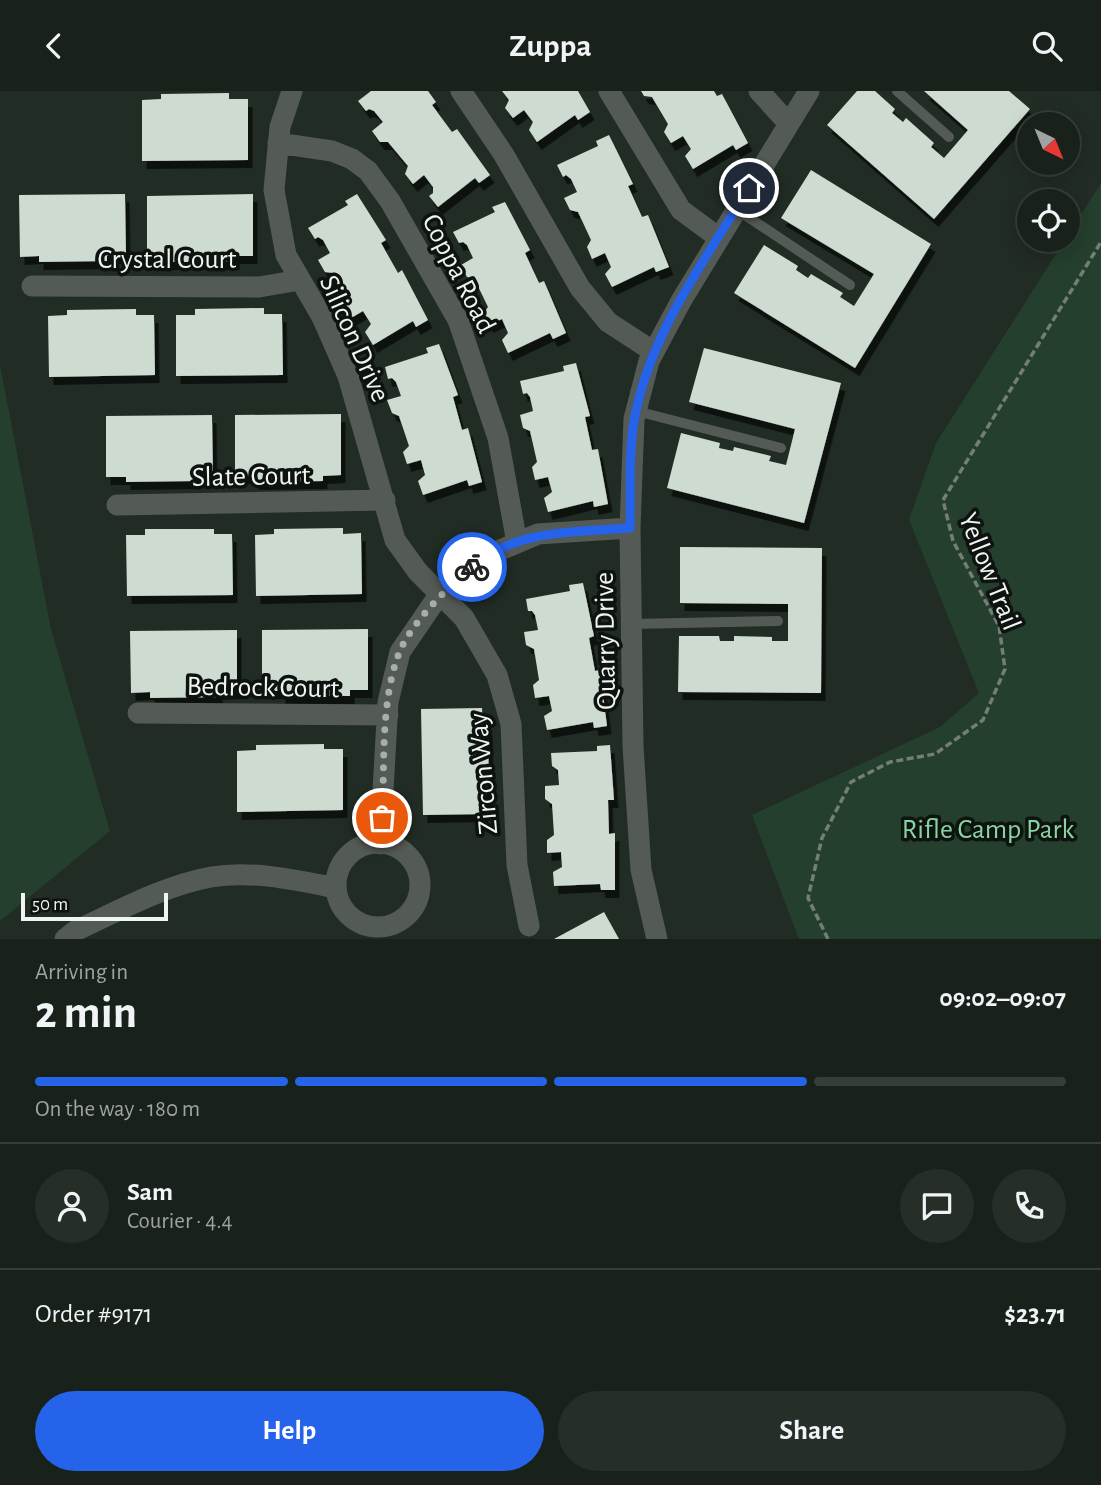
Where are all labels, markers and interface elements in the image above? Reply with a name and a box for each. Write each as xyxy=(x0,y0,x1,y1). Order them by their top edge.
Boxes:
icon: back xyxy=(35,27,73,65)
icon: search xyxy=(1028,27,1066,65)
text: Zuppa xyxy=(509,30,592,62)
north arrow xyxy=(1017,112,1080,175)
map controls xyxy=(1017,112,1080,252)
pin xyxy=(719,158,779,218)
icon: home xyxy=(730,169,768,207)
button: locate xyxy=(1017,189,1080,252)
street label: Coppa Road xyxy=(416,210,500,338)
street label: Crystal Court xyxy=(98,246,236,274)
street label: Silicon Drive xyxy=(314,271,394,406)
street label: Slate Court xyxy=(192,462,311,492)
street label: Yellow Trail xyxy=(953,509,1025,634)
courier xyxy=(437,532,507,602)
icon: bike xyxy=(453,548,491,586)
street label: Quarry Drive xyxy=(591,572,621,710)
street label: Bedrock Court xyxy=(186,673,340,703)
street label: Zircon Way xyxy=(465,712,503,836)
pin xyxy=(352,788,412,848)
icon: bag xyxy=(363,799,401,837)
park label: Rifle Camp Park xyxy=(902,816,1075,844)
scale bar xyxy=(21,890,168,922)
text: 50 m xyxy=(32,895,68,914)
text: Arriving in xyxy=(35,961,128,984)
text: 09:02–09:07 xyxy=(939,985,1066,1011)
text: 2 min xyxy=(35,990,137,1036)
text: On the way · 180 m xyxy=(35,1098,200,1121)
button: person xyxy=(35,1169,109,1243)
button: chat xyxy=(900,1169,974,1243)
button: phone xyxy=(992,1169,1066,1243)
text: Sam xyxy=(127,1179,173,1205)
text: Courier · 4.4 xyxy=(127,1210,233,1233)
text: Order #9171 xyxy=(35,1301,152,1327)
text: $23.71 xyxy=(1004,1301,1066,1327)
button: Help xyxy=(35,1391,544,1471)
button: Share xyxy=(558,1391,1066,1471)

